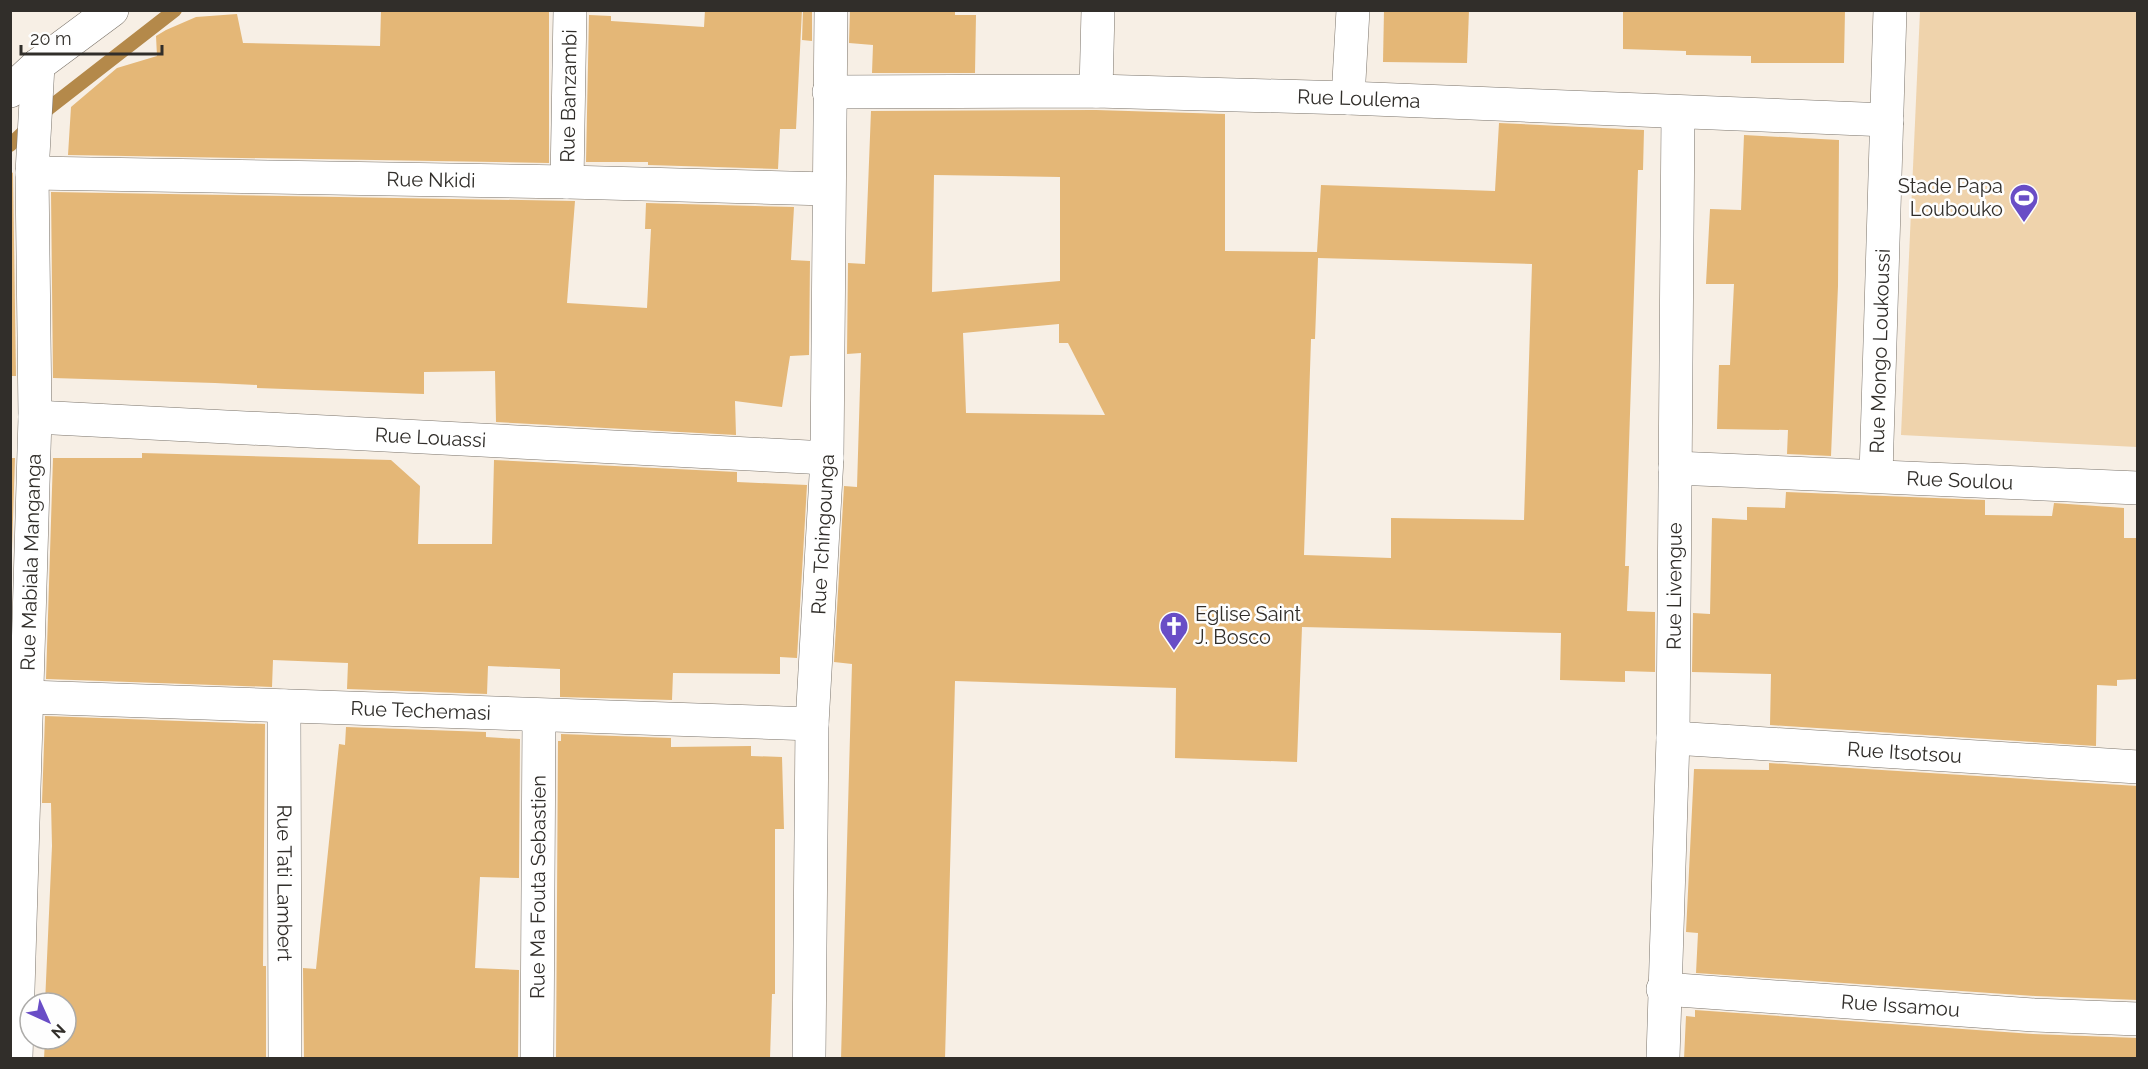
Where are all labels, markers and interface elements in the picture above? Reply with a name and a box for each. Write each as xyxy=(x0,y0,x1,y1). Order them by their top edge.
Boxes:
scale bar xyxy=(21,18,162,56)
text: 20 m xyxy=(30,28,72,49)
street label: Rue Banzambi xyxy=(555,29,582,163)
street label: Rue Loulema xyxy=(1297,85,1421,113)
street label: Rue Nkidi xyxy=(386,167,476,192)
place label: Stade Papa Loubouko xyxy=(1898,174,2003,221)
sports icon: Stade Papa Loubouko xyxy=(2008,182,2040,224)
street label: Rue Mongo Loukoussi xyxy=(1865,248,1895,454)
street label: Rue Louassi xyxy=(374,423,487,452)
street label: Rue Mabiala Manganga xyxy=(15,453,46,671)
street label: Rue Tchingounga xyxy=(806,453,839,615)
street label: Rue Soulou xyxy=(1906,466,2014,495)
street label: Rue Livengue xyxy=(1662,522,1687,650)
place label: Eglise Saint J. Bosco xyxy=(1195,602,1302,649)
church icon: Eglise Saint J. Bosco xyxy=(1158,610,1190,652)
street label: Rue Techemasi xyxy=(350,696,491,725)
street label: Rue Itsotsou xyxy=(1847,737,1963,768)
street label: Rue Ma Fouta Sebastien xyxy=(525,775,551,999)
street label: Rue Tati Lambert xyxy=(272,804,297,962)
street label: Rue Issamou xyxy=(1840,990,1961,1022)
north arrow xyxy=(18,991,78,1051)
text: N xyxy=(47,1020,69,1042)

